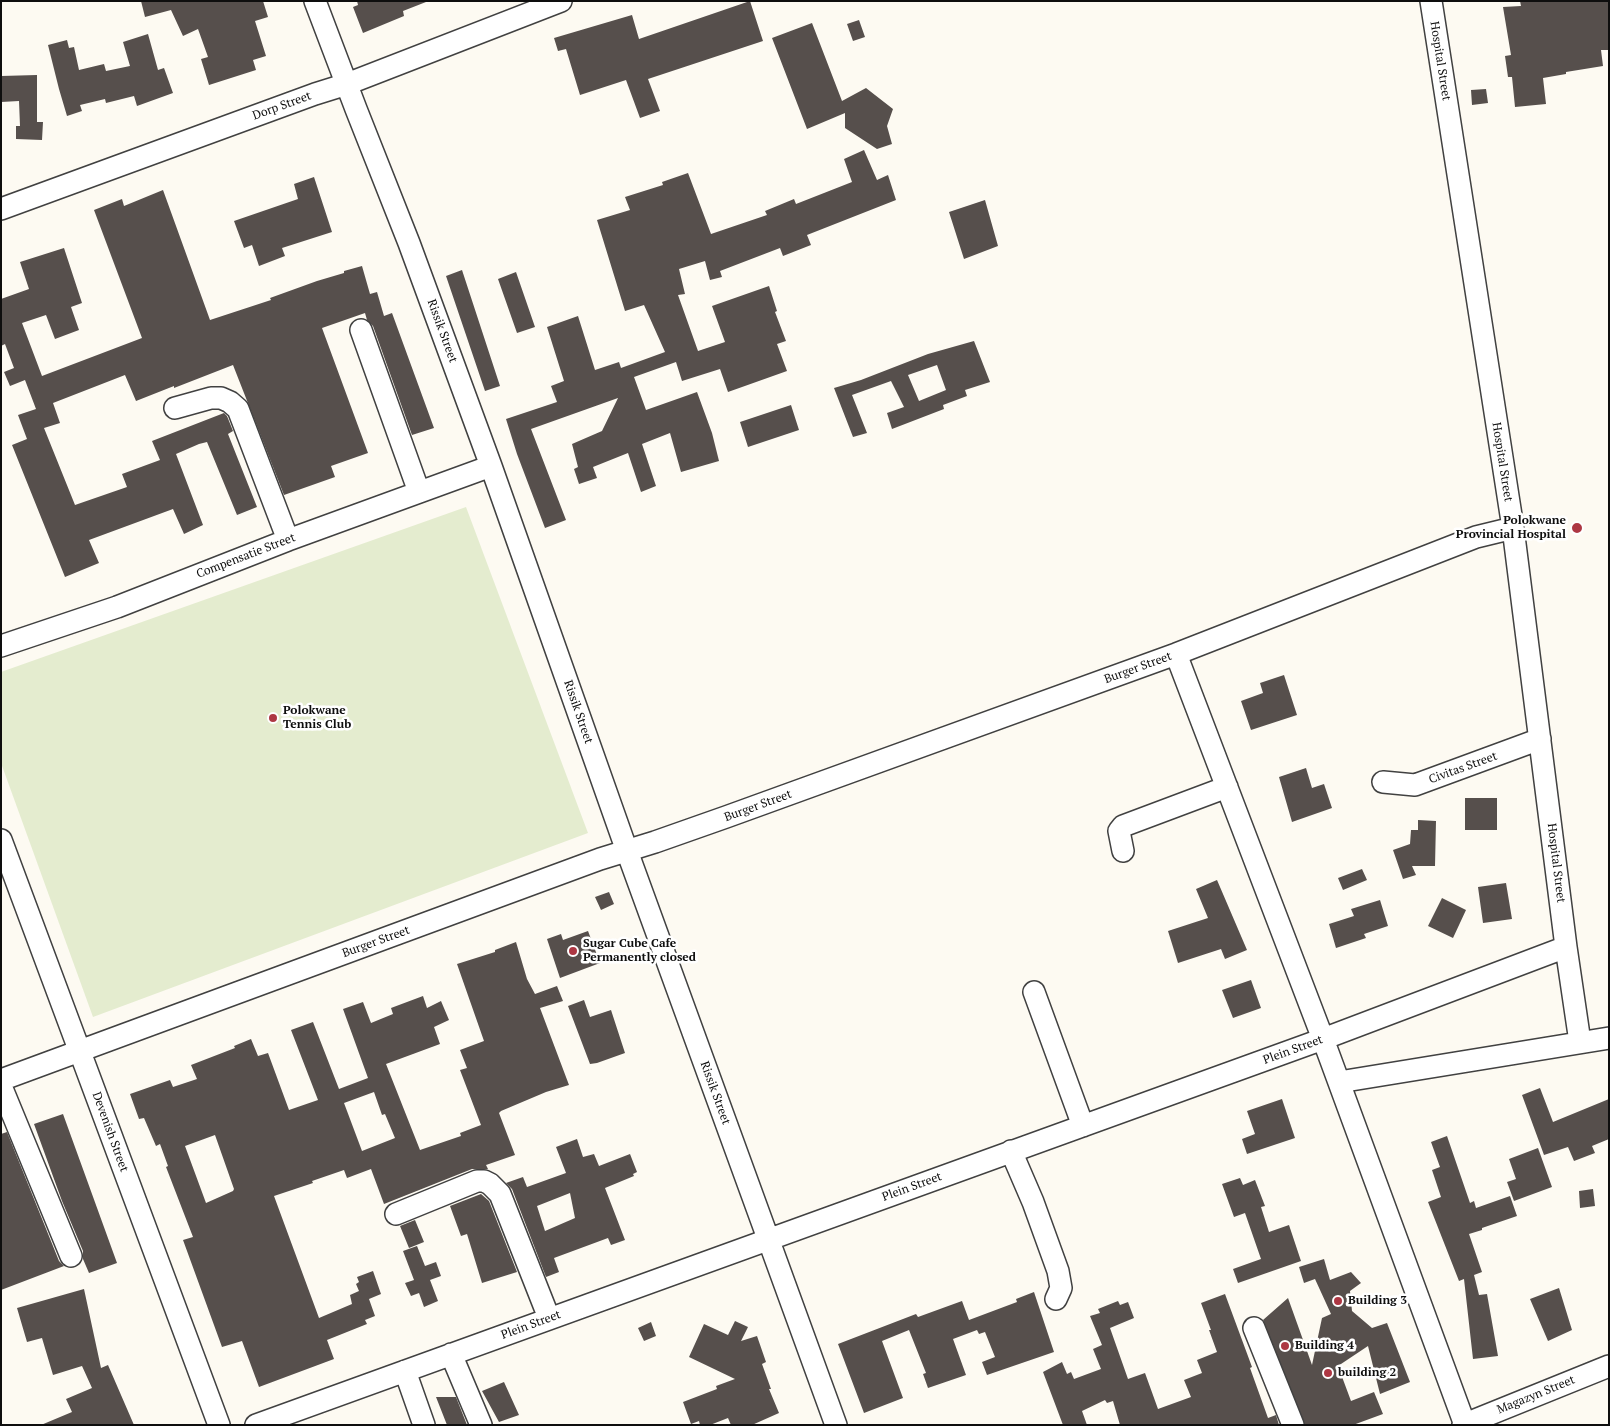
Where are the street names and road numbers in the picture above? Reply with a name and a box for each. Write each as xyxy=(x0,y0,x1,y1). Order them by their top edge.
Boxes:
street label: Hospital Street xyxy=(1427,20,1453,102)
street label: Dorp Street xyxy=(251,89,313,123)
street label: Rissik Street xyxy=(424,297,460,365)
street label: Hospital Street xyxy=(1489,421,1515,503)
street label: Compensatie Street xyxy=(195,531,297,581)
street label: Burger Street xyxy=(1102,649,1174,687)
street label: Rissik Street xyxy=(560,678,596,746)
street label: Civitas Street xyxy=(1427,749,1499,787)
street label: Burger Street xyxy=(722,787,794,825)
street label: Hospital Street xyxy=(1544,822,1568,904)
street label: Burger Street xyxy=(340,923,412,961)
street label: Plein Street xyxy=(1261,1033,1325,1067)
street label: Rissik Street xyxy=(697,1059,733,1127)
street label: Devenish Street xyxy=(89,1090,131,1174)
street label: Plein Street xyxy=(880,1170,944,1204)
street label: Plein Street xyxy=(499,1308,563,1342)
street label: Magazyn Street xyxy=(1495,1373,1577,1417)

